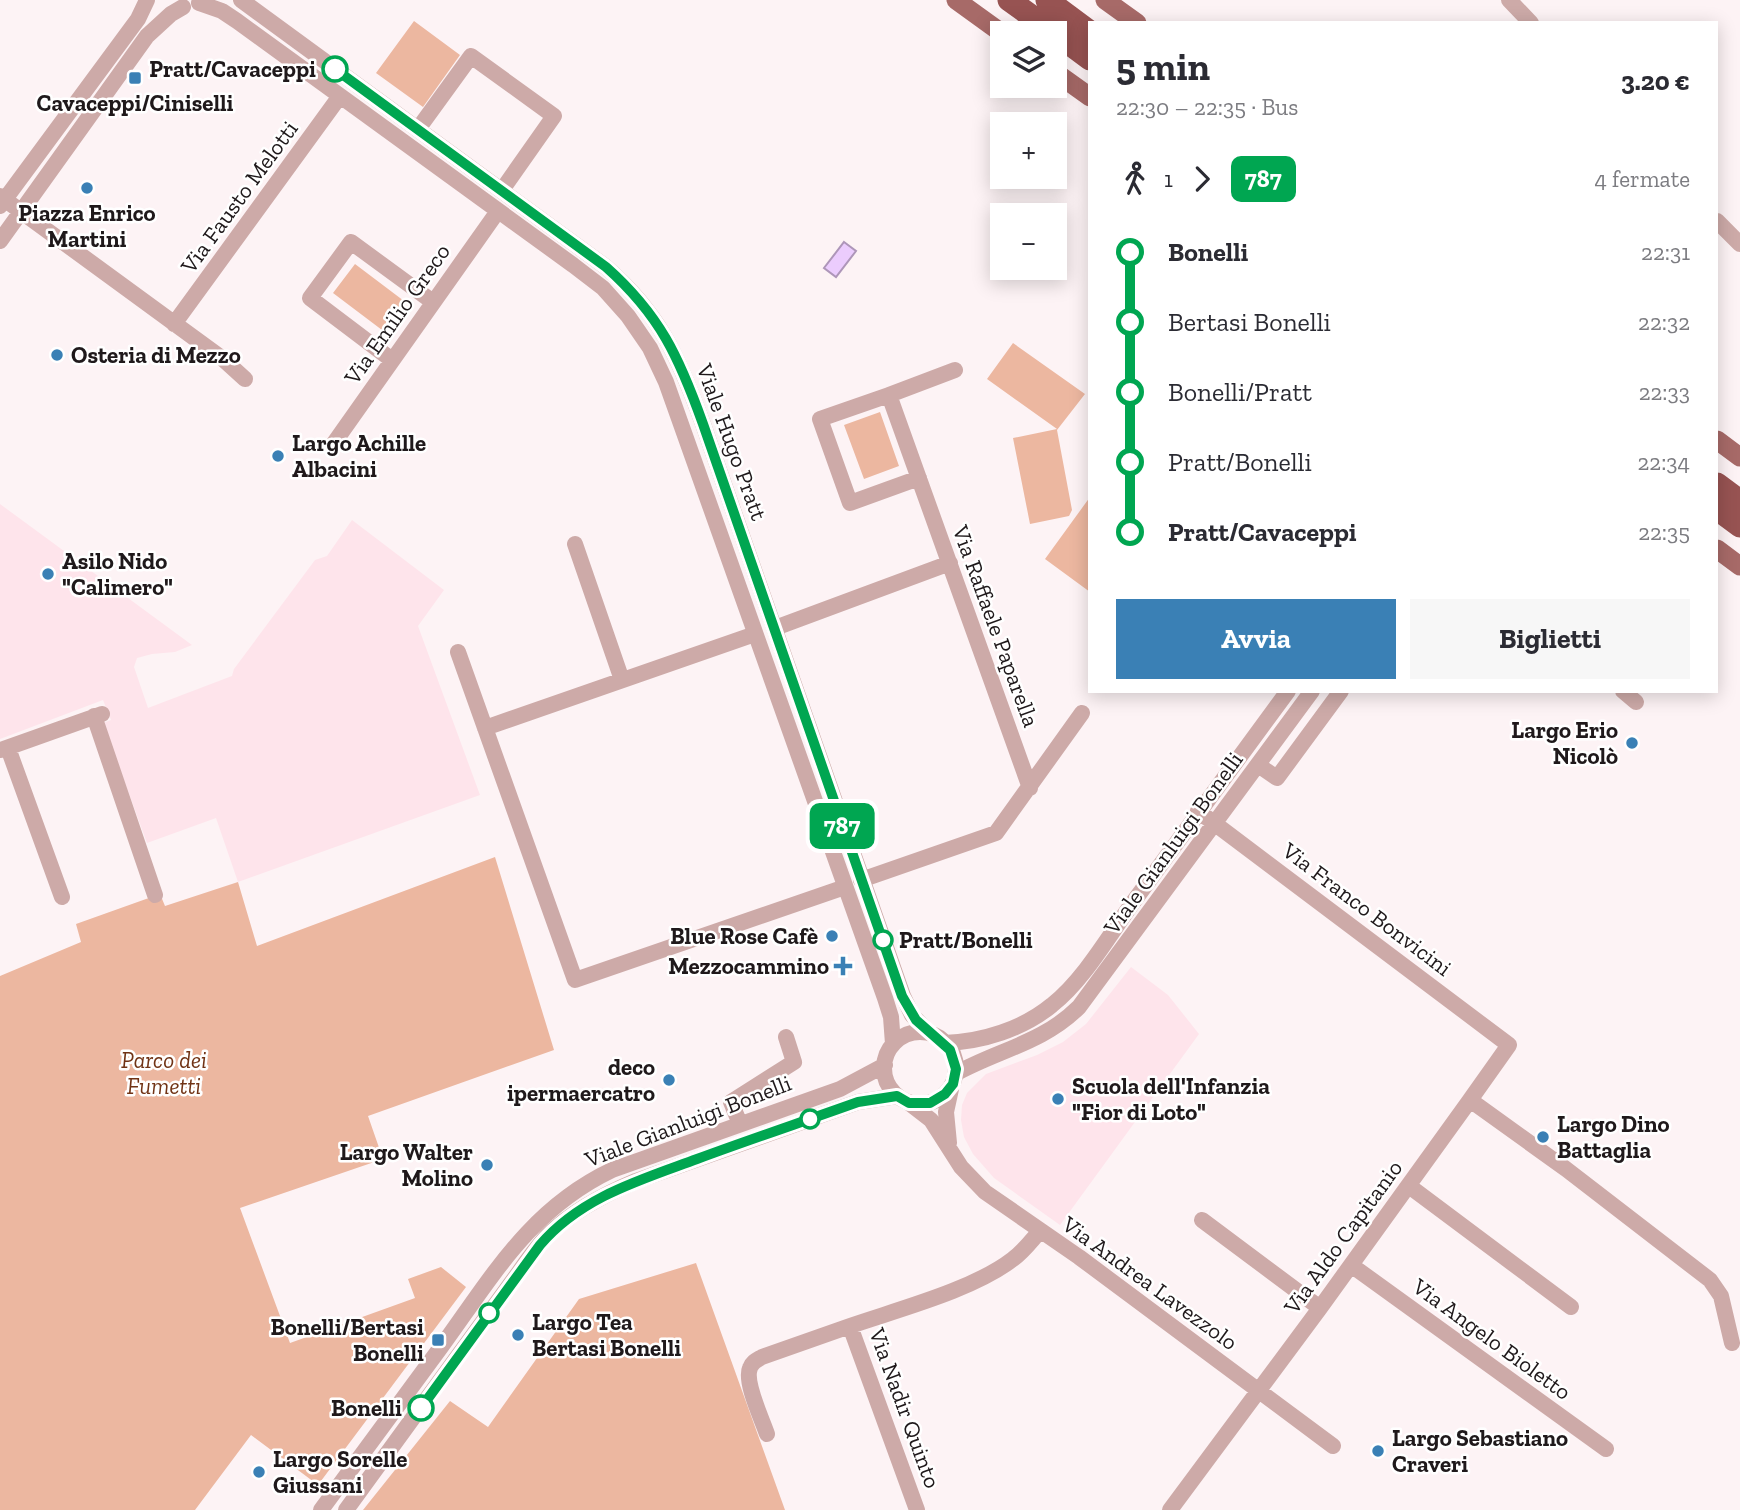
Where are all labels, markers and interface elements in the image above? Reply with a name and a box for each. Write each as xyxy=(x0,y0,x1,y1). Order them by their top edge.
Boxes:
map controls xyxy=(990,21,1067,280)
button: layers xyxy=(990,21,1067,98)
text: 5 min xyxy=(1116,44,1210,90)
place label: Pratt/Cavaceppi xyxy=(149,55,316,83)
marker: Pratt/Cavaceppi xyxy=(322,56,348,82)
text: 3.20 € xyxy=(1621,65,1690,97)
marker: Cavaceppi/Ciniselli xyxy=(127,70,143,86)
place label: Cavaceppi/Ciniselli xyxy=(37,89,234,117)
text: 22:30 – 22:35 · Bus xyxy=(1116,93,1298,121)
button: + xyxy=(990,112,1067,189)
street label: Via Fausto Melotti xyxy=(174,115,304,279)
icon: walk xyxy=(1116,160,1154,198)
icon: forward xyxy=(1183,160,1221,198)
text: 787 xyxy=(1245,164,1282,193)
text: 1 xyxy=(1164,165,1173,193)
text: 4 fermate xyxy=(1594,165,1690,193)
marker: Piazza Enrico Martini xyxy=(79,180,95,196)
place label: Piazza Enrico Martini xyxy=(18,199,156,253)
button: − xyxy=(990,203,1067,280)
text: Bonelli xyxy=(1168,236,1248,268)
street label: Via Emilio Greco xyxy=(338,238,456,391)
text: 22:31 xyxy=(1641,238,1690,266)
text: Bertasi Bonelli xyxy=(1168,306,1331,338)
text: 22:32 xyxy=(1638,308,1690,336)
place label: Osteria di Mezzo xyxy=(71,341,241,369)
marker: Osteria di Mezzo xyxy=(49,347,65,363)
street label: Viale Hugo Pratt xyxy=(690,359,773,525)
text: Bonelli/Pratt xyxy=(1168,376,1312,408)
text: 22:33 xyxy=(1639,378,1690,406)
place label: Largo Achille Albacini xyxy=(292,429,426,483)
text: Pratt/Bonelli xyxy=(1168,446,1312,478)
marker: Largo Achille Albacini xyxy=(270,448,286,464)
text: 22:34 xyxy=(1638,448,1690,476)
text: Pratt/Cavaceppi xyxy=(1168,516,1357,548)
text: 22:35 xyxy=(1638,518,1690,546)
street label: Via Raffaele Paparella xyxy=(946,520,1045,731)
place label: Asilo Nido "Calimero" xyxy=(62,547,173,601)
marker: Asilo Nido "Calimero" xyxy=(40,566,56,582)
button: Avvia xyxy=(1116,599,1396,679)
button: Biglietti xyxy=(1410,599,1690,679)
place label: Largo Erio Nicolò xyxy=(1511,716,1618,770)
marker: Largo Erio Nicolò xyxy=(1624,735,1640,751)
street label: Viale Gianluigi Bonelli xyxy=(1097,746,1249,941)
line badge: 787 xyxy=(802,803,882,849)
text: 787 xyxy=(824,811,860,840)
street label: Via Franco Bonvicini xyxy=(1276,836,1457,982)
place label: Blue Rose Cafè xyxy=(670,922,818,950)
place label: Pratt/Bonelli xyxy=(899,926,1033,954)
marker: Blue Rose Cafè xyxy=(824,928,840,944)
marker: Pratt/Bonelli xyxy=(873,930,893,950)
place label: Mezzocammino xyxy=(668,952,829,980)
marker: Mezzocammino xyxy=(835,958,851,974)
park label: Parco dei Fumetti xyxy=(121,1046,207,1100)
place label: deco ipermaercatro xyxy=(507,1053,655,1107)
street label: Viale Gianluigi Bonelli xyxy=(580,1069,795,1174)
marker: deco ipermaercatro xyxy=(661,1072,677,1088)
place label: Scuola dell'Infanzia "Fior di Loto" xyxy=(1072,1072,1270,1126)
marker: Scuola dell'Infanzia "Fior di Loto" xyxy=(1050,1091,1066,1107)
unlabelled marker xyxy=(800,1109,820,1129)
place label: Largo Dino Battaglia xyxy=(1557,1110,1670,1164)
marker: Largo Dino Battaglia xyxy=(1535,1129,1551,1145)
place label: Largo Walter Molino xyxy=(340,1138,473,1192)
street label: Via Aldo Capitanio xyxy=(1277,1155,1408,1320)
marker: Largo Walter Molino xyxy=(479,1157,495,1173)
street label: Via Andrea Lavezzolo xyxy=(1056,1209,1243,1356)
street label: Via Angelo Bioletto xyxy=(1406,1272,1577,1406)
unlabelled marker xyxy=(479,1303,499,1323)
place label: Largo Tea Bertasi Bonelli xyxy=(532,1308,681,1362)
place label: Bonelli/Bertasi Bonelli xyxy=(270,1313,424,1367)
street label: Via Nadir Quinto xyxy=(863,1323,947,1492)
marker: Largo Tea Bertasi Bonelli xyxy=(510,1327,526,1343)
marker: Bonelli/Bertasi Bonelli xyxy=(430,1332,446,1348)
place label: Bonelli xyxy=(331,1394,402,1422)
marker: Bonelli xyxy=(408,1395,434,1421)
place label: Largo Sebastiano Craveri xyxy=(1392,1424,1568,1478)
marker: Largo Sebastiano Craveri xyxy=(1370,1443,1386,1459)
place label: Largo Sorelle Giussani xyxy=(273,1445,407,1499)
marker: Largo Sorelle Giussani xyxy=(251,1464,267,1480)

